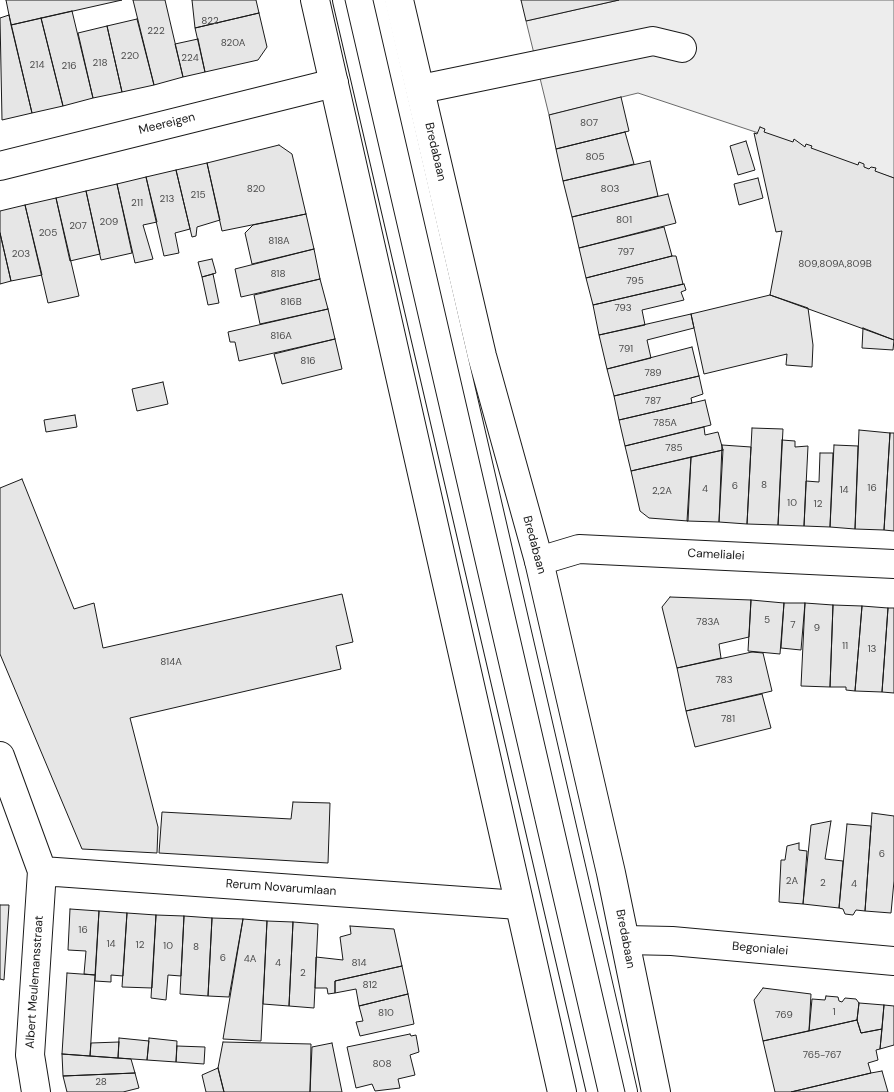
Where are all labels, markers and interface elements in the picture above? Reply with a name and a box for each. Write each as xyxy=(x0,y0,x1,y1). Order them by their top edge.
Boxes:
house number: 822 xyxy=(201,15,219,27)
house number: 222 xyxy=(147,25,165,37)
house number: 820A xyxy=(221,37,245,49)
house number: 220 xyxy=(121,50,139,62)
house number: 224 xyxy=(181,52,199,64)
house number: 218 xyxy=(93,57,107,69)
house number: 214 xyxy=(30,59,44,71)
house number: 216 xyxy=(61,60,77,72)
street label: Meereigen xyxy=(137,110,197,138)
house number: 807 xyxy=(580,117,598,129)
street label: Bredabaan xyxy=(421,121,449,183)
house number: 805 xyxy=(585,151,605,163)
house number: 820 xyxy=(247,183,265,195)
house number: 803 xyxy=(601,183,619,195)
house number: 215 xyxy=(191,189,205,201)
house number: 213 xyxy=(160,193,174,205)
house number: 211 xyxy=(131,197,143,209)
house number: 801 xyxy=(616,214,632,226)
house number: 209 xyxy=(100,216,118,228)
house number: 207 xyxy=(69,220,87,232)
house number: 205 xyxy=(39,227,57,239)
house number: 818A xyxy=(268,235,290,247)
house number: 797 xyxy=(618,246,634,258)
house number: 203 xyxy=(12,248,30,260)
house number: 809,809A,809B xyxy=(798,258,872,270)
house number: 818 xyxy=(270,268,286,280)
house number: 795 xyxy=(626,275,644,287)
house number: 816B xyxy=(280,296,302,308)
house number: 793 xyxy=(614,302,632,314)
house number: 816A xyxy=(270,330,292,342)
house number: 791 xyxy=(619,343,633,355)
house number: 816 xyxy=(300,355,316,367)
house number: 789 xyxy=(644,367,662,379)
house number: 787 xyxy=(645,395,661,407)
house number: 785A xyxy=(653,417,677,429)
house number: 785 xyxy=(665,442,683,454)
house number: 8 xyxy=(761,479,767,491)
house number: 6 xyxy=(732,480,738,492)
house number: 16 xyxy=(867,482,877,494)
house number: 4 xyxy=(702,483,708,495)
house number: 14 xyxy=(839,484,849,496)
house number: 2,2A xyxy=(652,485,672,497)
house number: 10 xyxy=(787,497,797,509)
house number: 12 xyxy=(814,498,822,510)
street label: Bredabaan xyxy=(519,514,549,576)
street label: Camelialei xyxy=(687,546,745,564)
house number: 5 xyxy=(764,614,770,626)
house number: 783A xyxy=(696,616,720,628)
house number: 7 xyxy=(790,619,796,631)
house number: 9 xyxy=(814,622,820,634)
house number: 11 xyxy=(842,640,848,652)
house number: 13 xyxy=(867,643,877,655)
house number: 814A xyxy=(160,656,182,668)
house number: 783 xyxy=(715,674,733,686)
house number: 781 xyxy=(721,713,735,725)
house number: 6 xyxy=(879,848,885,860)
house number: 2A xyxy=(786,875,798,887)
street label: Rerum Novarumlaan xyxy=(225,877,337,899)
house number: 2 xyxy=(820,877,826,889)
house number: 4 xyxy=(851,878,857,890)
street label: Bredabaan xyxy=(612,908,638,970)
street label: Albert Meulemansstraat xyxy=(23,915,47,1049)
house number: 16 xyxy=(78,924,88,936)
house number: 14 xyxy=(106,938,116,950)
house number: 12 xyxy=(136,939,144,951)
street label: Begonialei xyxy=(731,939,789,959)
house number: 10 xyxy=(163,940,173,952)
house number: 8 xyxy=(193,941,199,953)
house number: 6 xyxy=(220,952,226,964)
house number: 4A xyxy=(244,953,256,965)
house number: 4 xyxy=(275,957,281,969)
house number: 814 xyxy=(351,957,367,969)
house number: 2 xyxy=(300,967,306,979)
house number: 812 xyxy=(363,979,377,991)
house number: 1 xyxy=(832,1006,836,1018)
house number: 810 xyxy=(378,1007,394,1019)
house number: 769 xyxy=(775,1009,793,1021)
house number: 765-767 xyxy=(803,1049,841,1061)
house number: 808 xyxy=(373,1058,391,1070)
house number: 28 xyxy=(95,1076,107,1088)

